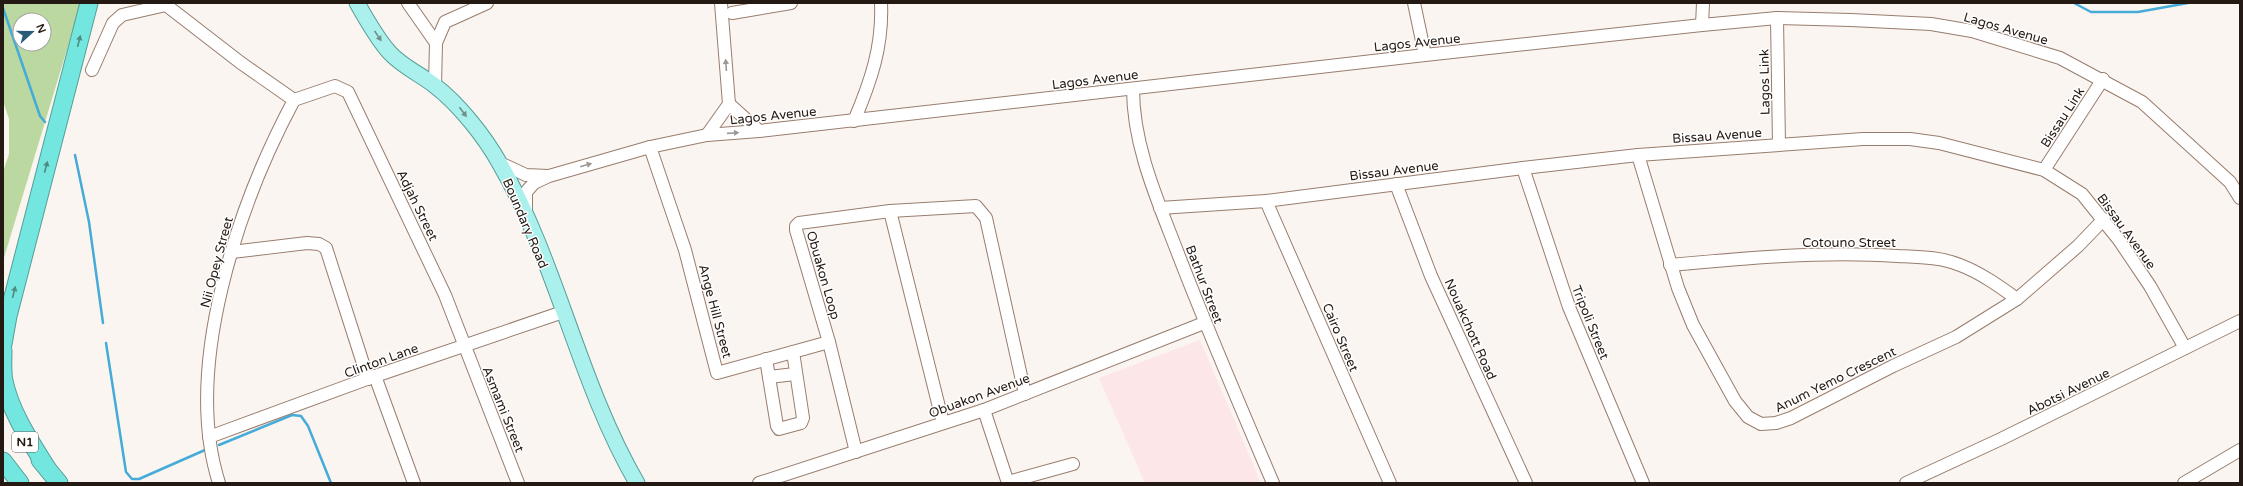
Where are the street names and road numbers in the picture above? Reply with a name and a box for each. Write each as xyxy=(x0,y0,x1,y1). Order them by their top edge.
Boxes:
street label: Lagos Avenue xyxy=(1962,9,2050,49)
street label: Lagos Avenue xyxy=(1373,30,1461,56)
street label: Lagos Link xyxy=(1756,49,1774,115)
street label: Lagos Avenue xyxy=(1051,67,1139,93)
street label: Bissau Link xyxy=(2037,84,2088,151)
street label: Lagos Avenue xyxy=(729,103,817,129)
street label: Bissau Avenue xyxy=(1672,125,1762,147)
street label: Bissau Avenue xyxy=(1349,158,1440,184)
street label: Adjah Street xyxy=(393,167,441,243)
street label: Boundary Road xyxy=(499,176,551,271)
street label: Bissau Avenue xyxy=(2093,191,2159,273)
street label: Nii Opey Street xyxy=(197,215,237,310)
street label: Obuakon Loop xyxy=(803,229,843,321)
street label: Cotouno Street xyxy=(1802,235,1896,251)
street label: Bathur Street xyxy=(1182,243,1226,326)
street label: Ange Hill Street xyxy=(695,263,735,360)
street label: Nouakchott Road xyxy=(1441,276,1500,382)
street label: Tripoli Street xyxy=(1568,283,1612,362)
street label: Cairo Street xyxy=(1318,301,1362,374)
street label: Clinton Lane xyxy=(342,340,420,382)
street label: Anum Yemo Crescent xyxy=(1772,344,1899,416)
street label: Asmami Street xyxy=(479,364,528,455)
street label: Abotsi Avenue xyxy=(2024,365,2112,419)
street label: Obuakon Avenue xyxy=(927,370,1032,422)
road number: N1 xyxy=(12,432,38,452)

